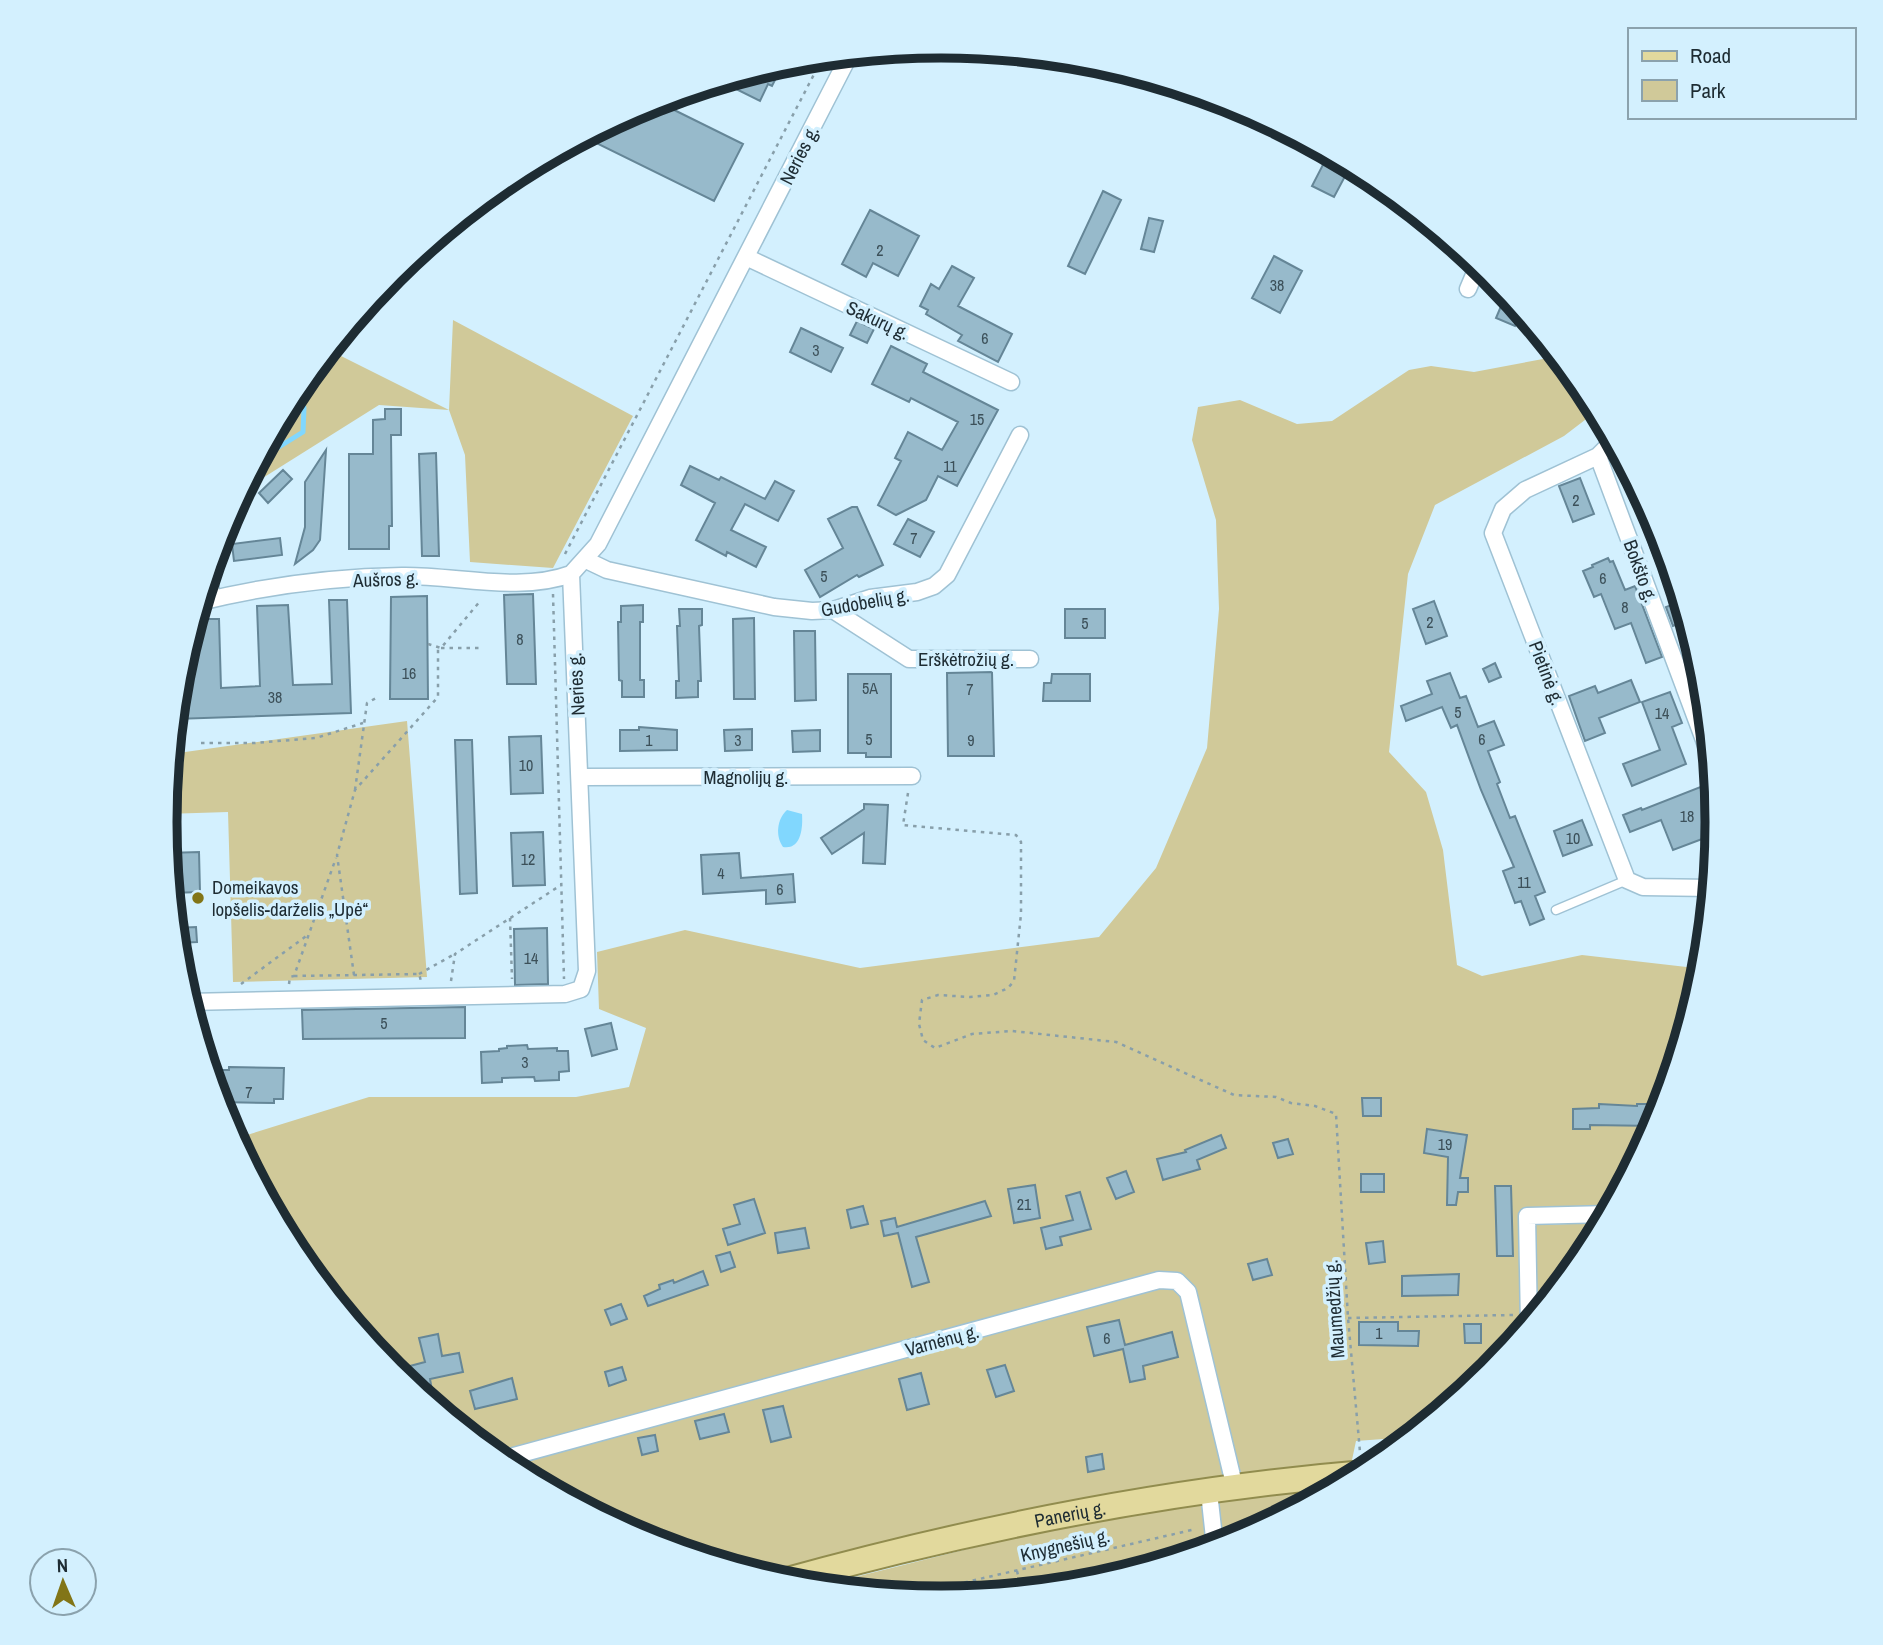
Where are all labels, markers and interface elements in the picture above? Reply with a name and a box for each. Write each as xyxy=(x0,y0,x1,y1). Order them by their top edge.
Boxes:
legend xyxy=(1628,28,1855,119)
text: Road xyxy=(1690,41,1731,70)
text: Park xyxy=(1690,76,1726,105)
street label: Neries g. xyxy=(773,121,825,189)
house number: 2 xyxy=(876,239,884,261)
house number: 38 xyxy=(1270,274,1284,296)
street label: Sakurų g. xyxy=(842,294,914,346)
house number: 6 xyxy=(981,327,989,349)
house number: 3 xyxy=(812,339,820,361)
house number: 15 xyxy=(970,408,984,430)
house number: 11 xyxy=(943,455,958,477)
house number: 2 xyxy=(1572,489,1580,511)
house number: 7 xyxy=(910,527,918,549)
street label: Bokšto g. xyxy=(1618,536,1664,606)
street label: Aušros g. xyxy=(352,565,419,593)
house number: 5 xyxy=(820,565,828,587)
house number: 6 xyxy=(1599,567,1607,589)
street label: Gudobelių g. xyxy=(819,581,911,623)
house number: 8 xyxy=(1621,596,1629,618)
house number: 2 xyxy=(1426,611,1434,633)
house number: 5 xyxy=(1081,612,1089,634)
house number: 8 xyxy=(516,628,524,650)
street label: Pietinė g. xyxy=(1523,637,1571,709)
street label: Erškėtrožių g. xyxy=(918,646,1014,672)
street label: Neries g. xyxy=(561,652,591,716)
house number: 16 xyxy=(402,662,416,684)
house number: 5A xyxy=(862,677,878,699)
house number: 7 xyxy=(966,678,974,700)
house number: 38 xyxy=(268,686,282,708)
house number: 5 xyxy=(1454,701,1462,723)
house number: 14 xyxy=(1655,702,1669,724)
house number: 5 xyxy=(865,728,873,750)
house number: 6 xyxy=(1478,728,1486,750)
house number: 1 xyxy=(645,729,653,751)
house number: 3 xyxy=(734,729,742,751)
house number: 9 xyxy=(967,729,975,751)
house number: 10 xyxy=(519,754,533,776)
street label: Magnolijų g. xyxy=(704,764,788,790)
house number: 18 xyxy=(1680,805,1694,827)
house number: 10 xyxy=(1566,827,1580,849)
house number: 12 xyxy=(521,848,535,870)
house number: 4 xyxy=(717,862,725,884)
house number: 11 xyxy=(1517,871,1532,893)
place label: Domeikavos lopšelis-darželis „Upė“ xyxy=(212,874,368,922)
house number: 6 xyxy=(776,878,784,900)
marker: Domeikavos lopšelis-darželis „Upė“ xyxy=(190,890,206,906)
house number: 14 xyxy=(524,947,538,969)
house number: 5 xyxy=(380,1012,388,1034)
house number: 3 xyxy=(521,1051,529,1073)
house number: 7 xyxy=(245,1081,253,1103)
house number: 19 xyxy=(1438,1133,1452,1155)
house number: 21 xyxy=(1017,1193,1032,1215)
street label: Maumedžių g. xyxy=(1318,1259,1350,1359)
street label: Varnėnų g. xyxy=(902,1318,982,1362)
house number: 1 xyxy=(1375,1322,1383,1344)
house number: 6 xyxy=(1103,1327,1111,1349)
street label: Panerių g. xyxy=(1032,1495,1108,1534)
street label: Knygnešių g. xyxy=(1018,1522,1112,1568)
north arrow xyxy=(28,1547,98,1617)
text: N xyxy=(56,1552,68,1578)

